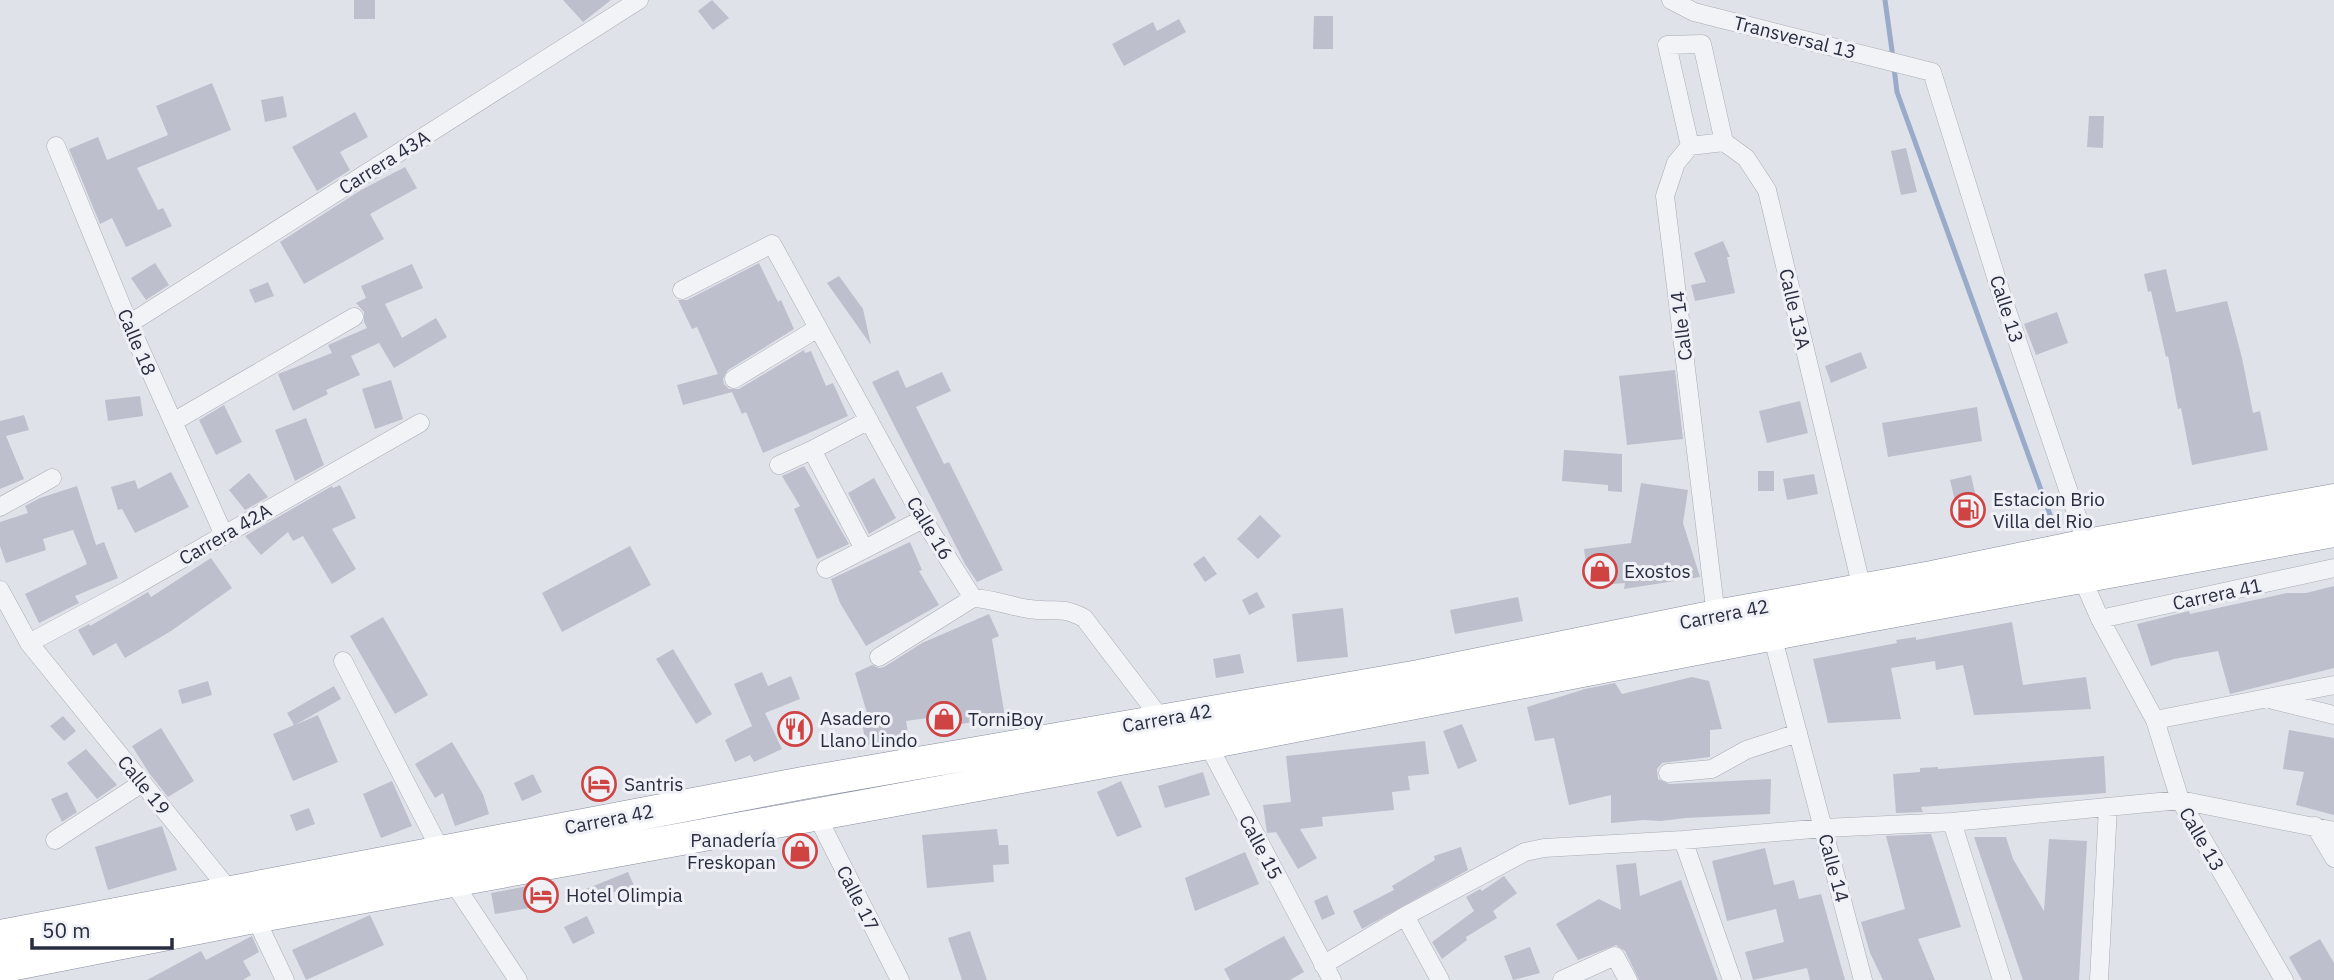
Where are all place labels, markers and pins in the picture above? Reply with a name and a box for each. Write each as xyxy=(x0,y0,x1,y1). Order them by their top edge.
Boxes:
place label: Estacion Brio Villa del Rio xyxy=(1993,487,2105,533)
fuel station icon: Estacion Brio Villa del Rio xyxy=(1949,491,1987,529)
shop icon: Exostos xyxy=(1581,552,1619,590)
place label: Exostos xyxy=(1624,559,1691,583)
shop icon: TorniBoy xyxy=(925,700,963,738)
place label: Asadero Llano Lindo xyxy=(820,706,917,752)
place label: TorniBoy xyxy=(968,707,1044,731)
restaurant icon: Asadero Llano Lindo xyxy=(776,710,814,748)
hotel icon: Santris xyxy=(580,765,618,803)
place label: Santris xyxy=(624,772,684,796)
place label: Panadería Freskopan xyxy=(687,828,776,874)
shop icon: Panadería Freskopan xyxy=(781,832,819,870)
hotel icon: Hotel Olimpia xyxy=(522,876,560,914)
place label: Hotel Olimpia xyxy=(566,883,683,907)

